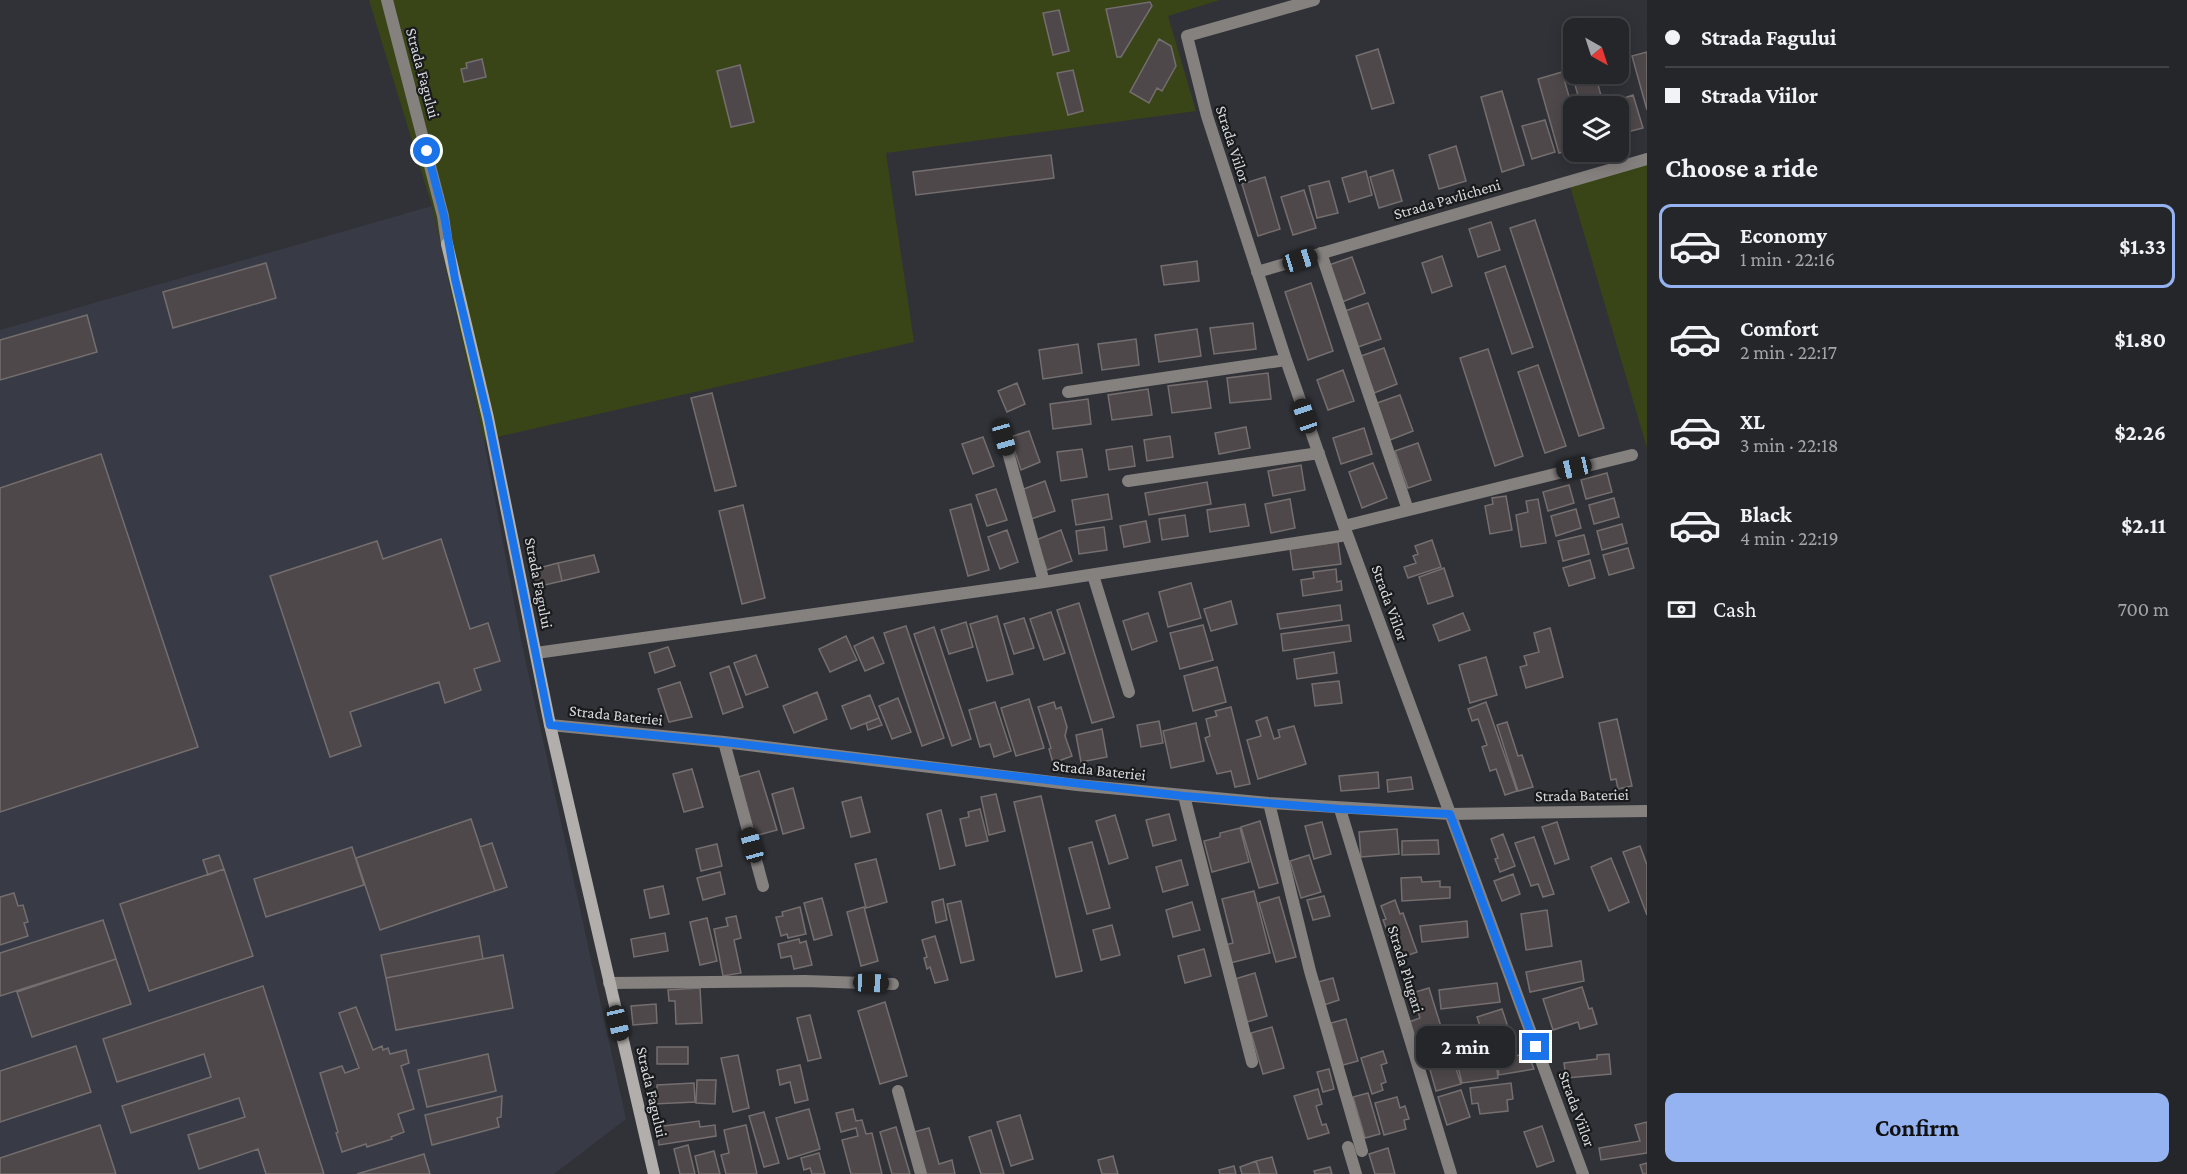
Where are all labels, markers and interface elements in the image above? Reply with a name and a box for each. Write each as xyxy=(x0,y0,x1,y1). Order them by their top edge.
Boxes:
north arrow xyxy=(1563,18,1629,84)
map controls xyxy=(1563,18,1629,162)
text: Strada Fagului xyxy=(1701,25,1836,50)
street label: Strada Fagului xyxy=(402,26,443,120)
text: Strada Viilor xyxy=(1701,83,1818,108)
button: layers xyxy=(1563,96,1629,162)
street label: Strada Viilor xyxy=(1213,104,1253,185)
route start xyxy=(413,137,440,164)
text: Choose a ride xyxy=(1665,153,1818,183)
street label: Strada Pavlicheni xyxy=(1392,176,1502,222)
icon: car xyxy=(1668,219,1722,273)
text: Economy xyxy=(1740,223,1827,248)
text: $1.33 xyxy=(2119,234,2166,259)
car xyxy=(1280,246,1320,274)
text: 1 min · 22:16 xyxy=(1740,248,1835,270)
icon: car xyxy=(1668,312,1722,366)
text: Comfort xyxy=(1740,316,1818,341)
text: $1.80 xyxy=(2114,327,2166,352)
text: 2 min · 22:17 xyxy=(1740,341,1837,363)
car xyxy=(1291,396,1319,436)
icon: car xyxy=(1668,405,1722,459)
text: XL xyxy=(1740,409,1765,434)
car xyxy=(990,418,1018,458)
text: $2.26 xyxy=(2114,420,2166,445)
text: 3 min · 22:18 xyxy=(1740,434,1839,456)
car xyxy=(1554,455,1594,481)
icon: car xyxy=(1668,498,1722,552)
text: Black xyxy=(1740,502,1792,527)
text: $2.11 xyxy=(2121,513,2166,538)
text: 4 min · 22:19 xyxy=(1740,527,1839,549)
street label: Strada Fagului xyxy=(521,536,556,630)
street label: Strada Viilor xyxy=(1368,563,1412,644)
icon: cash xyxy=(1665,593,1698,626)
text: Cash xyxy=(1713,597,1757,622)
text: 700 m xyxy=(2118,598,2169,620)
street label: Strada Bateriei xyxy=(568,702,664,728)
street label: Strada Bateriei xyxy=(1051,757,1147,783)
street label: Strada Bateriei xyxy=(1535,786,1629,804)
car xyxy=(739,825,765,865)
street label: Strada Plugari xyxy=(1384,923,1427,1015)
car xyxy=(853,973,889,993)
car xyxy=(605,1003,631,1043)
callout: 2 min xyxy=(1416,1026,1515,1068)
route end xyxy=(1522,1033,1549,1060)
text: 2 min xyxy=(1441,1036,1490,1058)
street label: Strada Fagului xyxy=(632,1045,671,1139)
street label: Strada Viilor xyxy=(1555,1069,1599,1150)
button: Confirm xyxy=(1665,1093,2169,1162)

